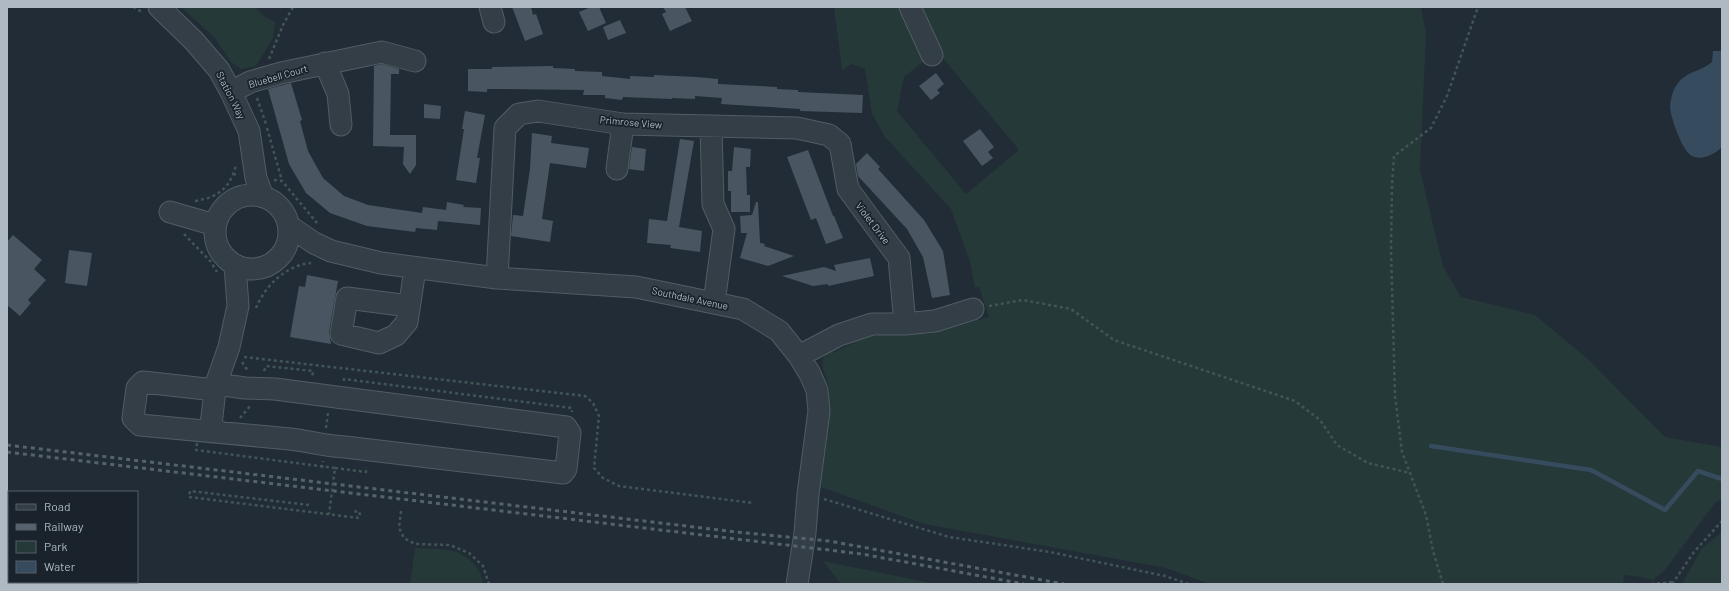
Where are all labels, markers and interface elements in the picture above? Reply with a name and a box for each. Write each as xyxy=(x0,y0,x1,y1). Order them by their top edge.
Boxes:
street label: Bluebell Court xyxy=(247,62,309,90)
street label: Station Way xyxy=(214,69,248,121)
street label: Primrose View xyxy=(599,113,663,131)
street label: Violet Drive xyxy=(853,200,893,246)
street label: Southdale Avenue xyxy=(651,284,729,312)
legend xyxy=(8,491,138,583)
text: Road xyxy=(44,499,71,513)
text: Railway xyxy=(44,519,84,533)
text: Park xyxy=(44,539,68,553)
text: Water xyxy=(44,559,76,573)

